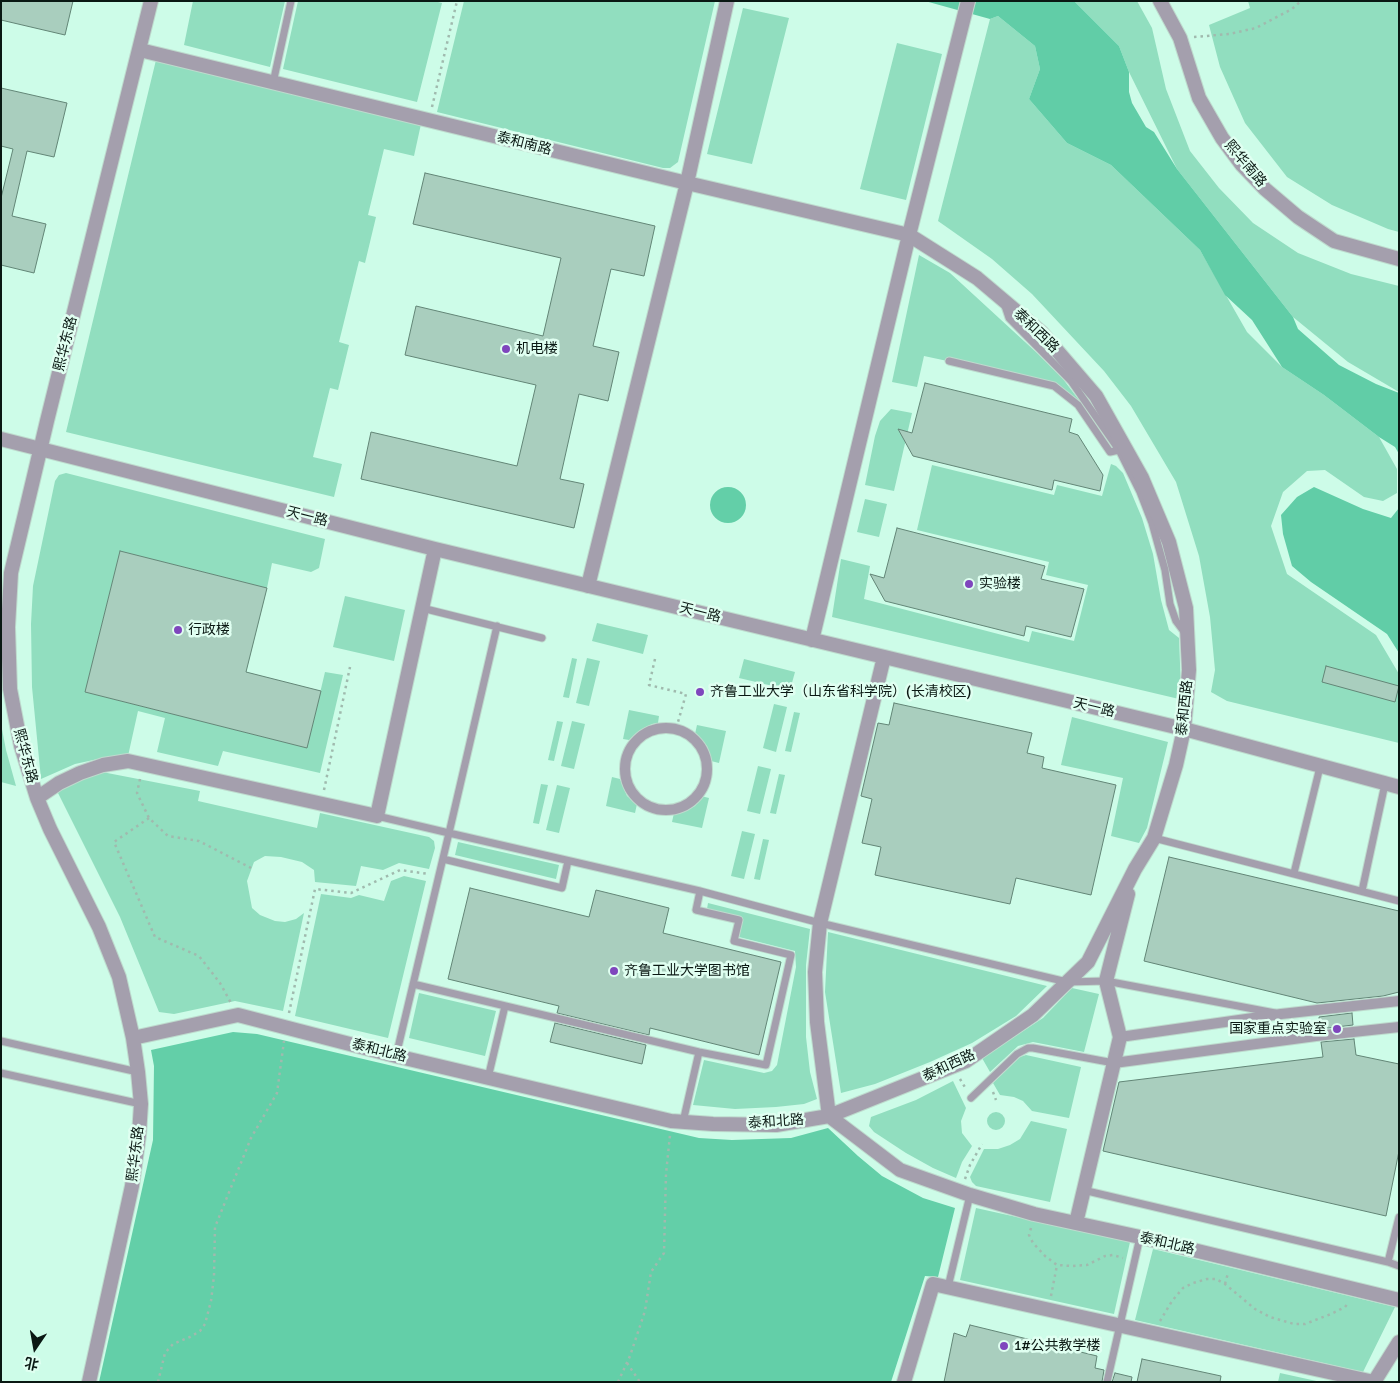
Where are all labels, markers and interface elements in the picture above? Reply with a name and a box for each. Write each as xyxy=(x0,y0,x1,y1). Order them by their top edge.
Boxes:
street label: 泰和南路 xyxy=(495,129,553,159)
street label: 熙华南路 xyxy=(1221,137,1269,191)
street label: 泰和西路 xyxy=(1010,306,1062,356)
street label: 熙华东路 xyxy=(51,315,81,373)
place label: 机电楼 xyxy=(516,341,558,357)
marker: 机电楼 xyxy=(500,343,512,355)
street label: 天一路 xyxy=(285,504,329,530)
place label: 实验楼 xyxy=(979,576,1021,592)
marker: 实验楼 xyxy=(963,578,975,590)
street label: 天一路 xyxy=(678,600,722,626)
place label: 行政楼 xyxy=(188,622,230,638)
marker: 行政楼 xyxy=(172,624,184,636)
street label: 泰和西路 xyxy=(1174,679,1196,737)
place label: 齐鲁工业大学（山东省科学院）(长清校区) xyxy=(710,684,971,700)
marker: 齐鲁工业大学（山东省科学院）(长清校区) xyxy=(694,686,706,698)
street label: 天一路 xyxy=(1072,695,1116,721)
street label: 熙华东路 xyxy=(10,727,40,785)
place label: 齐鲁工业大学图书馆 xyxy=(624,963,750,979)
marker: 齐鲁工业大学图书馆 xyxy=(608,965,620,977)
place label: 国家重点实验室 xyxy=(1229,1021,1327,1037)
marker: 国家重点实验室 xyxy=(1331,1023,1343,1035)
street label: 泰和北路 xyxy=(350,1036,408,1066)
street label: 泰和西路 xyxy=(920,1047,978,1085)
street label: 泰和北路 xyxy=(747,1112,805,1132)
street label: 熙华东路 xyxy=(124,1125,148,1183)
street label: 泰和北路 xyxy=(1138,1230,1196,1258)
north arrow xyxy=(10,1323,60,1373)
place label: 1#公共教学楼 xyxy=(1014,1338,1101,1354)
marker: 1#公共教学楼 xyxy=(998,1340,1010,1352)
text: 北 xyxy=(23,1353,40,1373)

